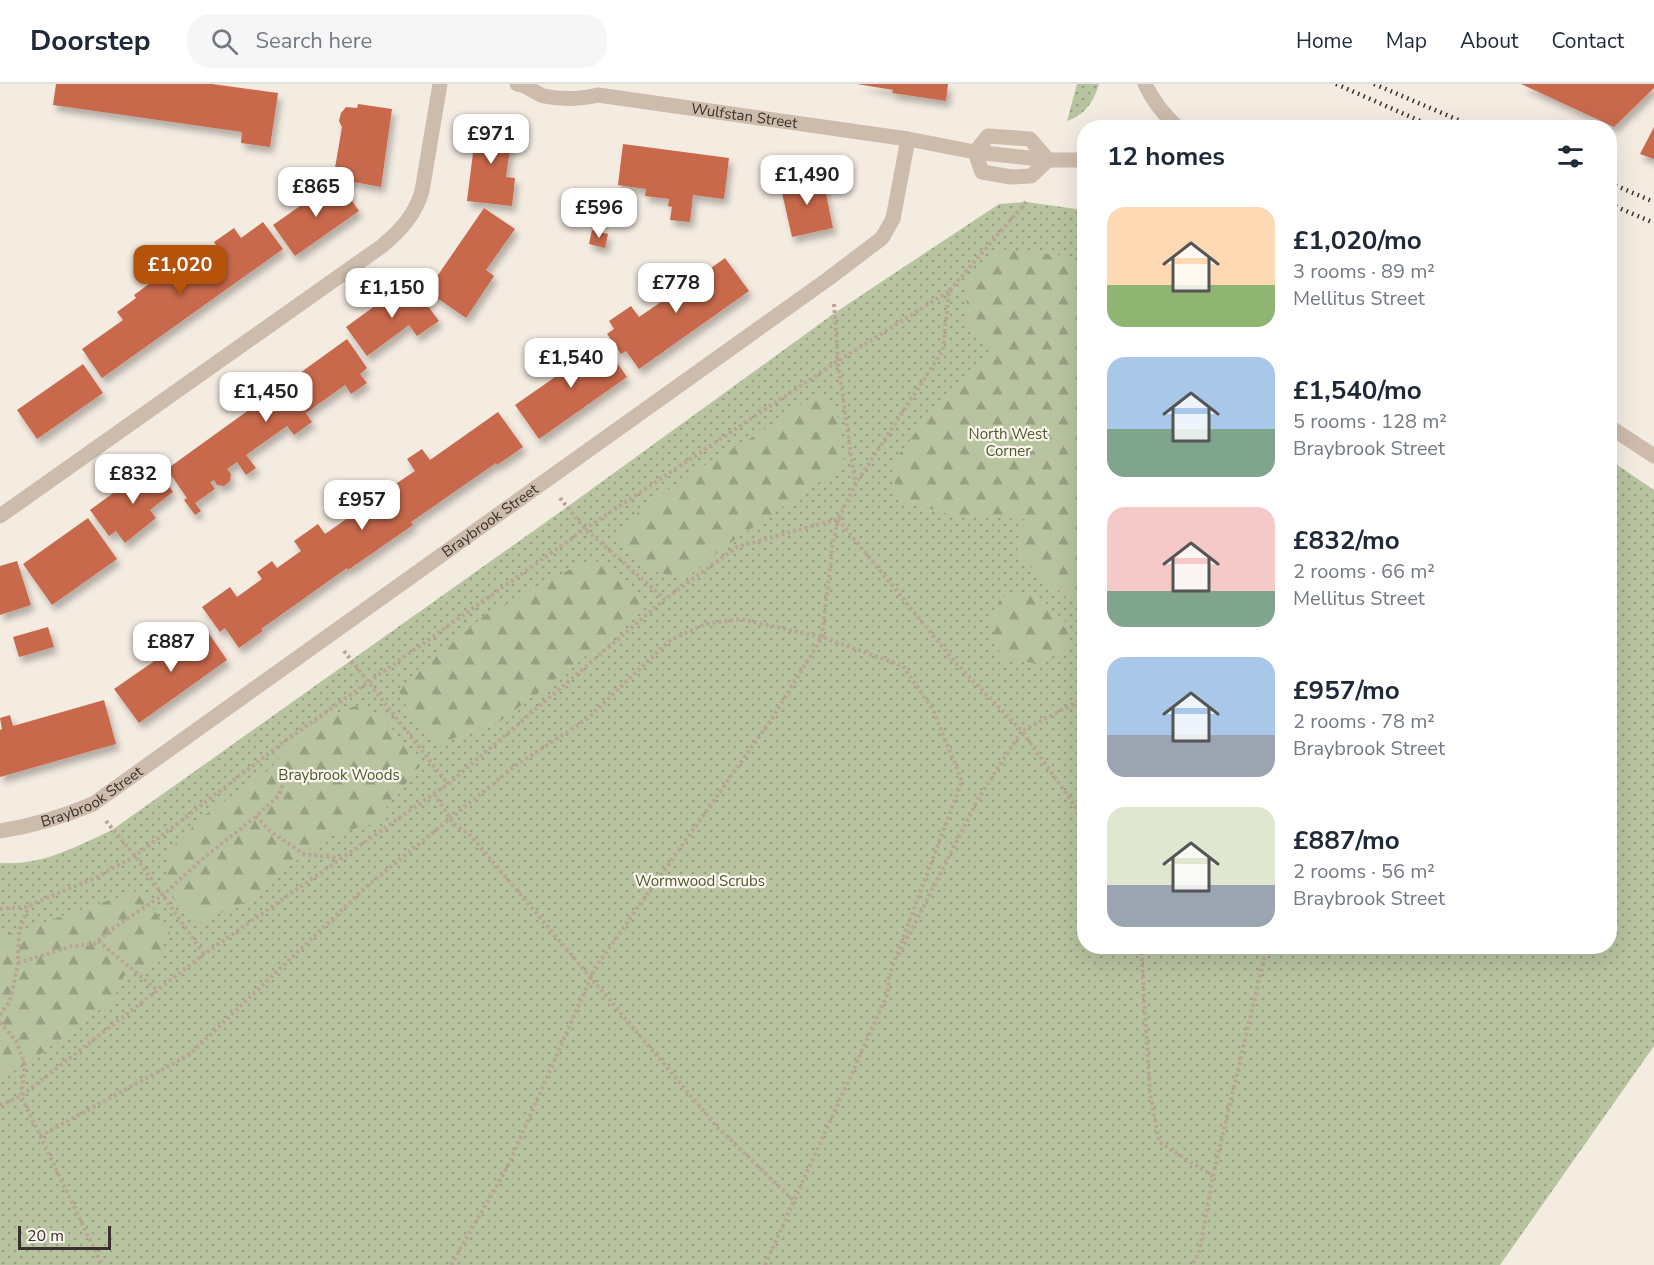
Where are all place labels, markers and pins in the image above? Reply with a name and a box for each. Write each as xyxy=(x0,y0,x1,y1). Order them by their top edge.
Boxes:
pin: £971 xyxy=(455,114,527,165)
pin: £1,490 xyxy=(758,155,856,206)
pin: £865 xyxy=(280,167,352,218)
pin: £596 xyxy=(563,188,635,239)
pin: £1,020 xyxy=(131,245,229,296)
pin: £778 xyxy=(640,263,712,314)
pin: £1,150 xyxy=(343,268,441,319)
pin: £1,540 xyxy=(522,338,620,389)
pin: £1,450 xyxy=(217,372,315,423)
pin: £832 xyxy=(97,454,169,505)
pin: £957 xyxy=(326,480,398,531)
pin: £887 xyxy=(135,622,207,673)

